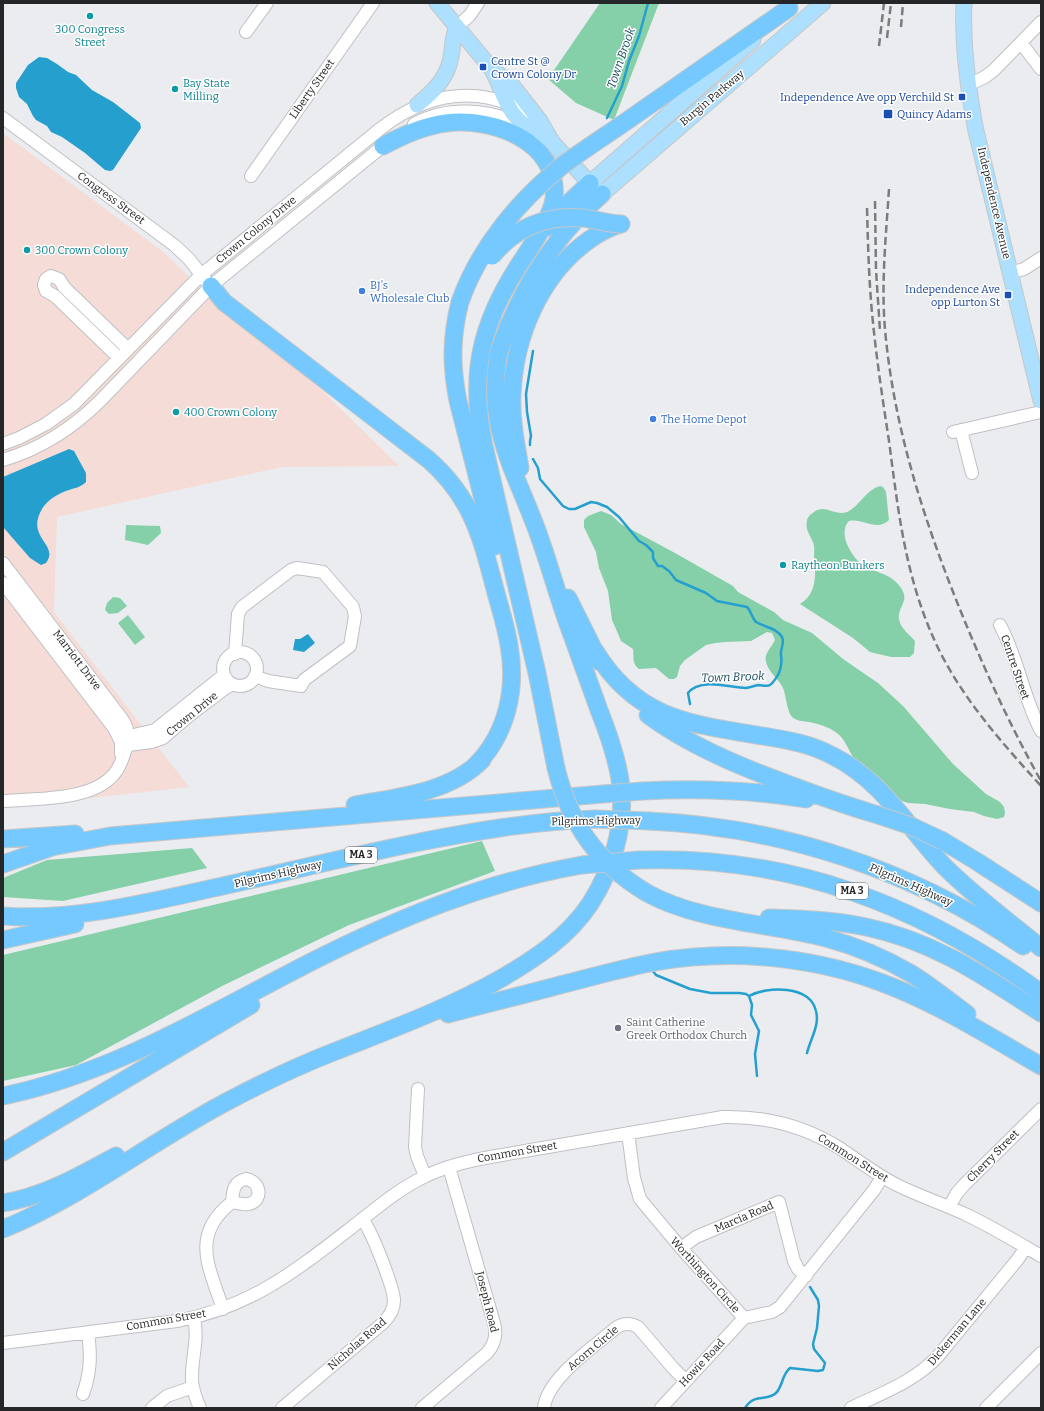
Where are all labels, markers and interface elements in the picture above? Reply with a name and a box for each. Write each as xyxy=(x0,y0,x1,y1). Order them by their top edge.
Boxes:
marker: 300 Congress Street xyxy=(85,11,95,21)
place label: 300 Congress Street xyxy=(55,23,125,49)
water label: Town Brook xyxy=(604,25,638,90)
place label: Centre St @ Crown Colony Dr xyxy=(491,55,576,81)
street label: Liberty Street xyxy=(287,57,337,121)
marker: Centre St @ Crown Colony Dr xyxy=(478,62,488,72)
street label: Burgin Parkway xyxy=(677,67,747,129)
place label: Bay State Milling xyxy=(183,77,230,103)
marker: Bay State Milling xyxy=(170,84,180,94)
place label: Independence Ave opp Verchild St xyxy=(780,91,954,104)
marker: Independence Ave opp Verchild St xyxy=(957,92,967,102)
marker: Quincy Adams xyxy=(882,108,894,120)
place label: Quincy Adams xyxy=(897,108,971,121)
street label: Independence Avenue xyxy=(975,146,1013,260)
street label: Congress Street xyxy=(75,169,147,227)
street label: Crown Colony Drive xyxy=(213,194,299,266)
place label: 300 Crown Colony xyxy=(35,244,128,257)
marker: 300 Crown Colony xyxy=(22,245,32,255)
place label: BJ's Wholesale Club xyxy=(370,279,449,305)
place label: Independence Ave opp Lurton St xyxy=(905,283,1000,309)
marker: BJ's Wholesale Club xyxy=(357,286,367,296)
marker: Independence Ave opp Lurton St xyxy=(1003,290,1013,300)
place label: 400 Crown Colony xyxy=(184,406,277,419)
marker: 400 Crown Colony xyxy=(171,407,181,417)
place label: The Home Depot xyxy=(661,413,747,426)
marker: The Home Depot xyxy=(648,414,658,424)
place label: Raytheon Bunkers xyxy=(791,559,884,572)
marker: Raytheon Bunkers xyxy=(778,560,788,570)
street label: Marriott Drive xyxy=(50,627,104,693)
street label: Centre Street xyxy=(998,633,1032,701)
water label: Town Brook xyxy=(701,669,765,685)
street label: Crown Drive xyxy=(164,689,220,739)
street label: Pilgrims Highway xyxy=(551,814,641,828)
road number: MA 3 xyxy=(345,847,377,863)
street label: Pilgrims Highway xyxy=(233,858,323,890)
street label: Pilgrims Highway xyxy=(867,861,955,909)
road number: MA 3 xyxy=(836,883,868,899)
place label: Saint Catherine Greek Orthodox Church xyxy=(626,1016,747,1042)
marker: Saint Catherine Greek Orthodox Church xyxy=(613,1023,623,1033)
street label: Cherry Street xyxy=(964,1127,1022,1185)
street label: Common Street xyxy=(815,1131,891,1185)
street label: Common Street xyxy=(476,1139,558,1165)
street label: Marcia Road xyxy=(712,1199,776,1235)
street label: Worthington Circle xyxy=(668,1234,742,1316)
street label: Joseph Road xyxy=(473,1269,501,1334)
street label: Dickerman Lane xyxy=(925,1296,989,1368)
street label: Common Street xyxy=(125,1307,207,1333)
street label: Nicholas Road xyxy=(325,1315,389,1373)
street label: Acorn Circle xyxy=(565,1323,621,1373)
street label: Howie Road xyxy=(677,1336,728,1390)

